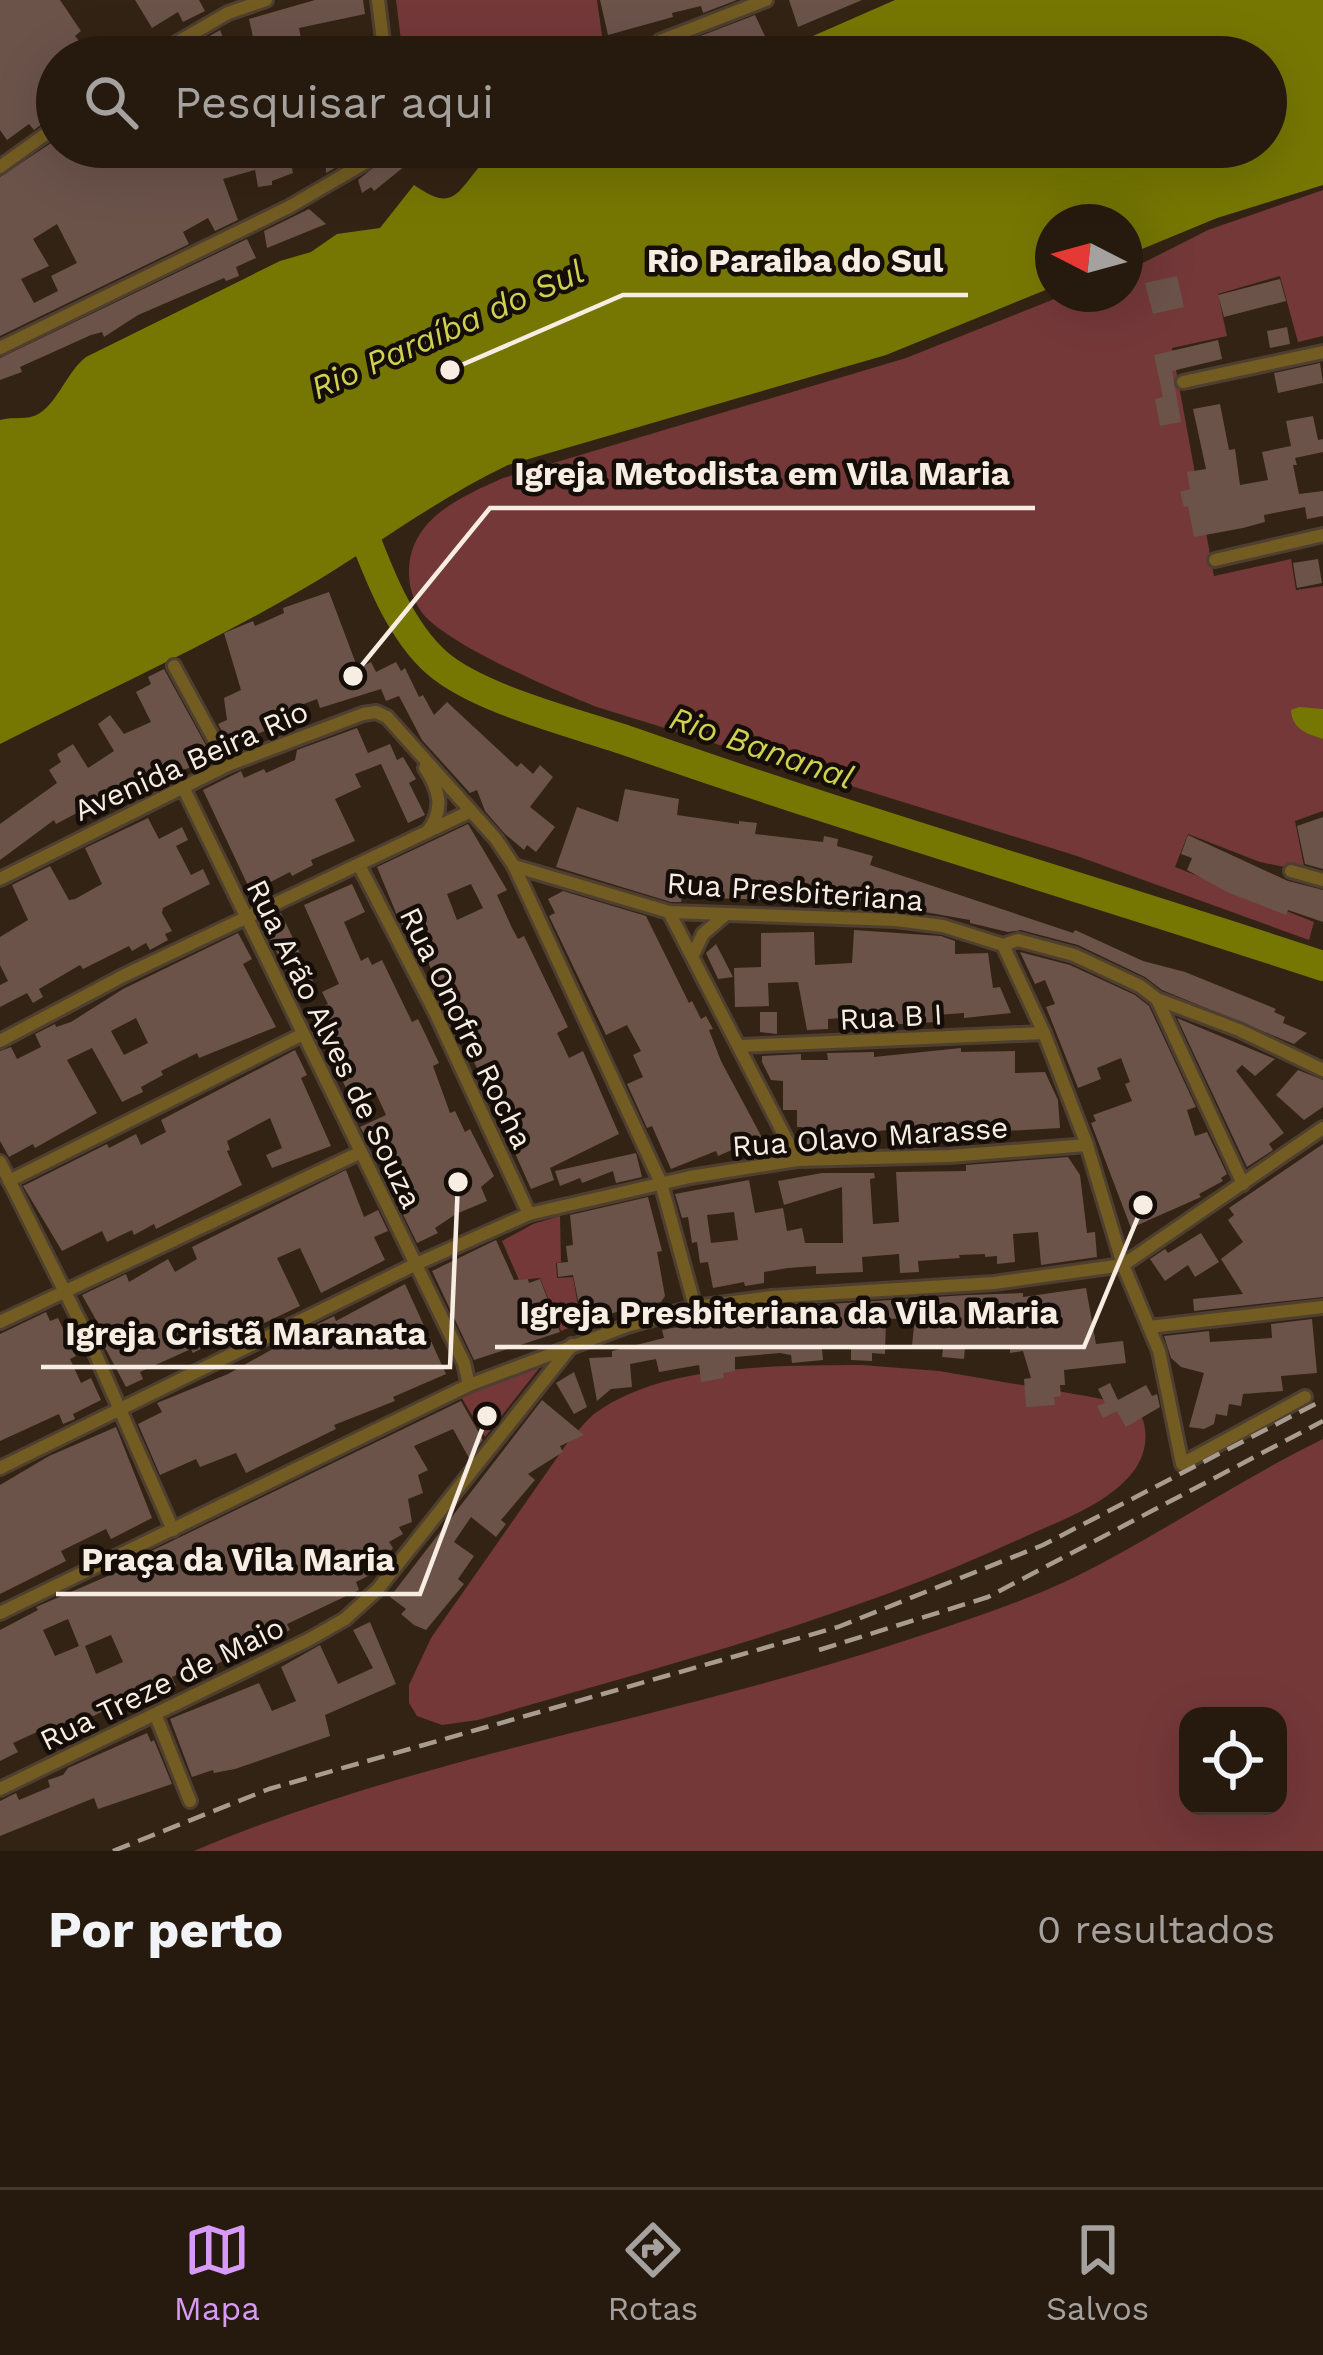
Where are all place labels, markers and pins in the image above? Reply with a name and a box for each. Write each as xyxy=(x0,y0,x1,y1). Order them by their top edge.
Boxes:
callout: Rio Paraiba do Sul xyxy=(623,226,968,295)
callout: Igreja Metodista em Vila Maria xyxy=(490,439,1035,508)
callout: Igreja Presbiteriana da Vila Maria xyxy=(495,1278,1084,1347)
callout: Igreja Cristã Maranata xyxy=(41,1298,450,1367)
callout: Praça da Vila Maria xyxy=(56,1525,420,1594)

